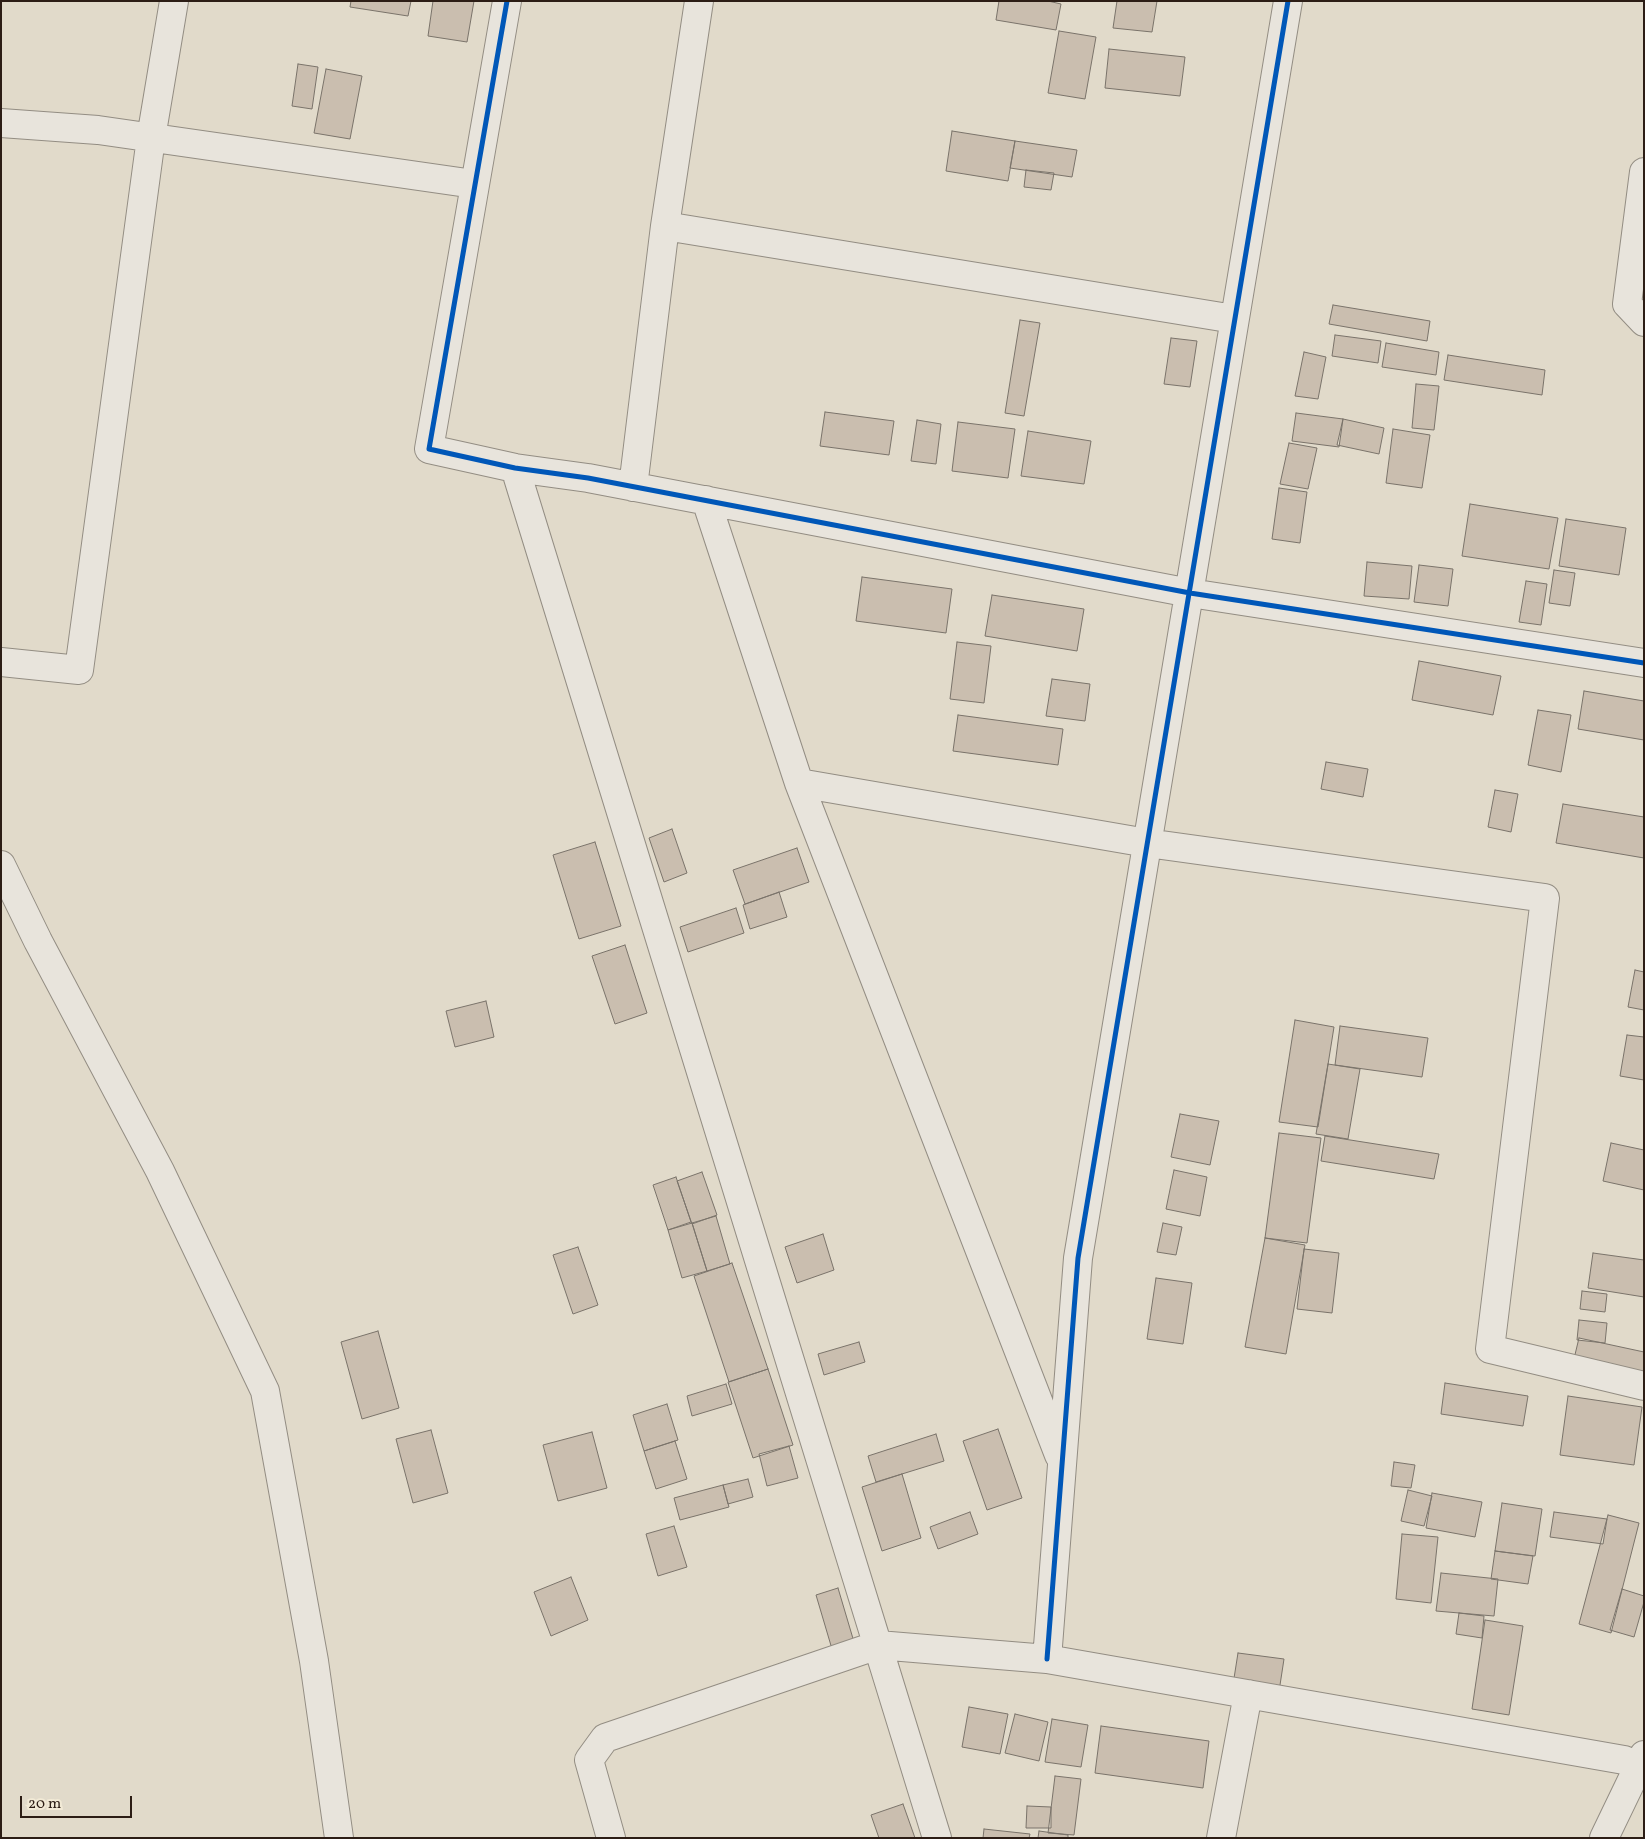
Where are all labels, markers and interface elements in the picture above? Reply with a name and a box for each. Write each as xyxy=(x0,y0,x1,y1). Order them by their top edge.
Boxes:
scale bar xyxy=(22,1786,135,1818)
text: 20 m xyxy=(28,1794,61,1815)

